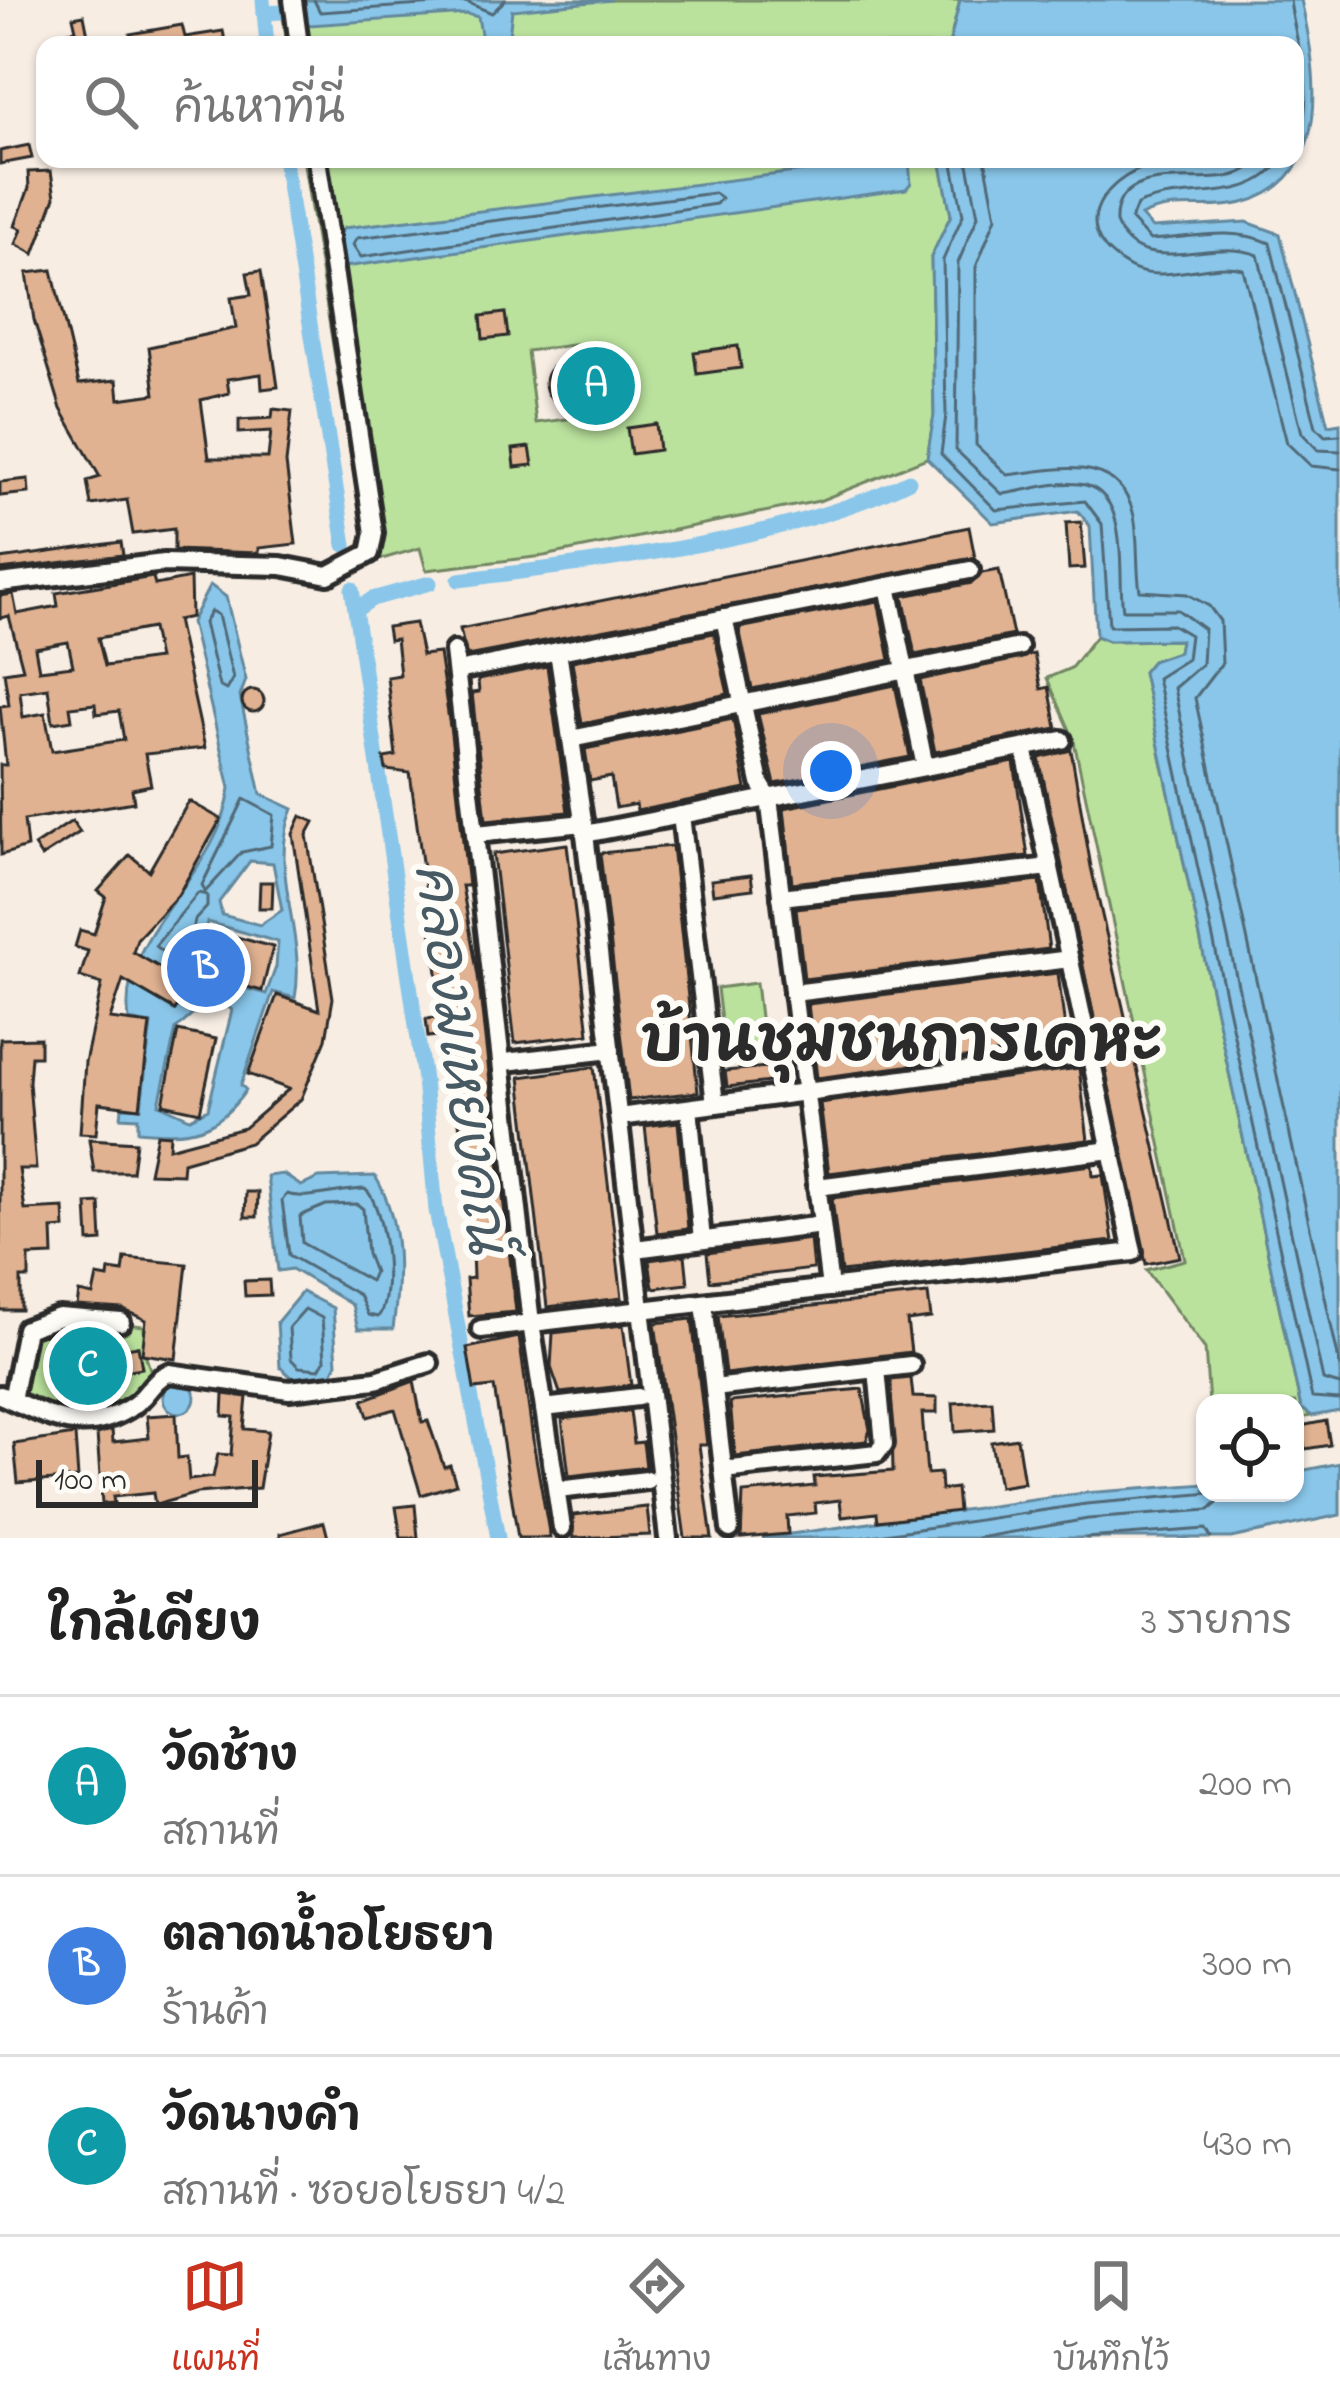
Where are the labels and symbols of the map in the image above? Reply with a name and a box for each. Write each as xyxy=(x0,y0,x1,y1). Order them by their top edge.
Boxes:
pin: A xyxy=(557,341,635,431)
your location xyxy=(801,741,861,801)
water label: คลองมเหยงคณ์ xyxy=(388,859,527,1268)
pin: B xyxy=(167,923,245,1013)
district label: บ้านชุมชนการเคหะ xyxy=(641,1000,1163,1089)
pin: C xyxy=(49,1321,127,1411)
scale bar xyxy=(36,1454,258,1507)

